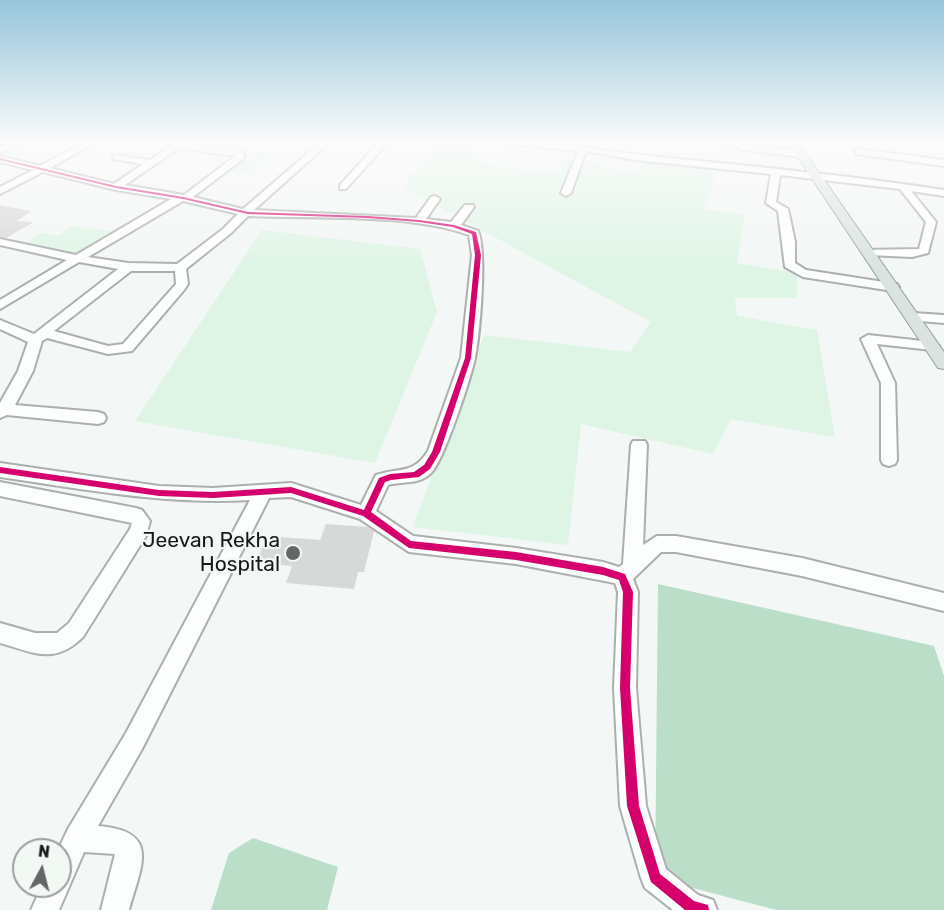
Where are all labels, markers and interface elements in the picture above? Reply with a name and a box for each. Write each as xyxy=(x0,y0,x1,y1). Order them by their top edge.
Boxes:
place label: Jeevan Rekha Hospital xyxy=(142,528,280,578)
marker: Jeevan Rekha Hospital xyxy=(284,544,302,562)
north arrow xyxy=(12,838,72,898)
text: N xyxy=(37,841,51,862)

